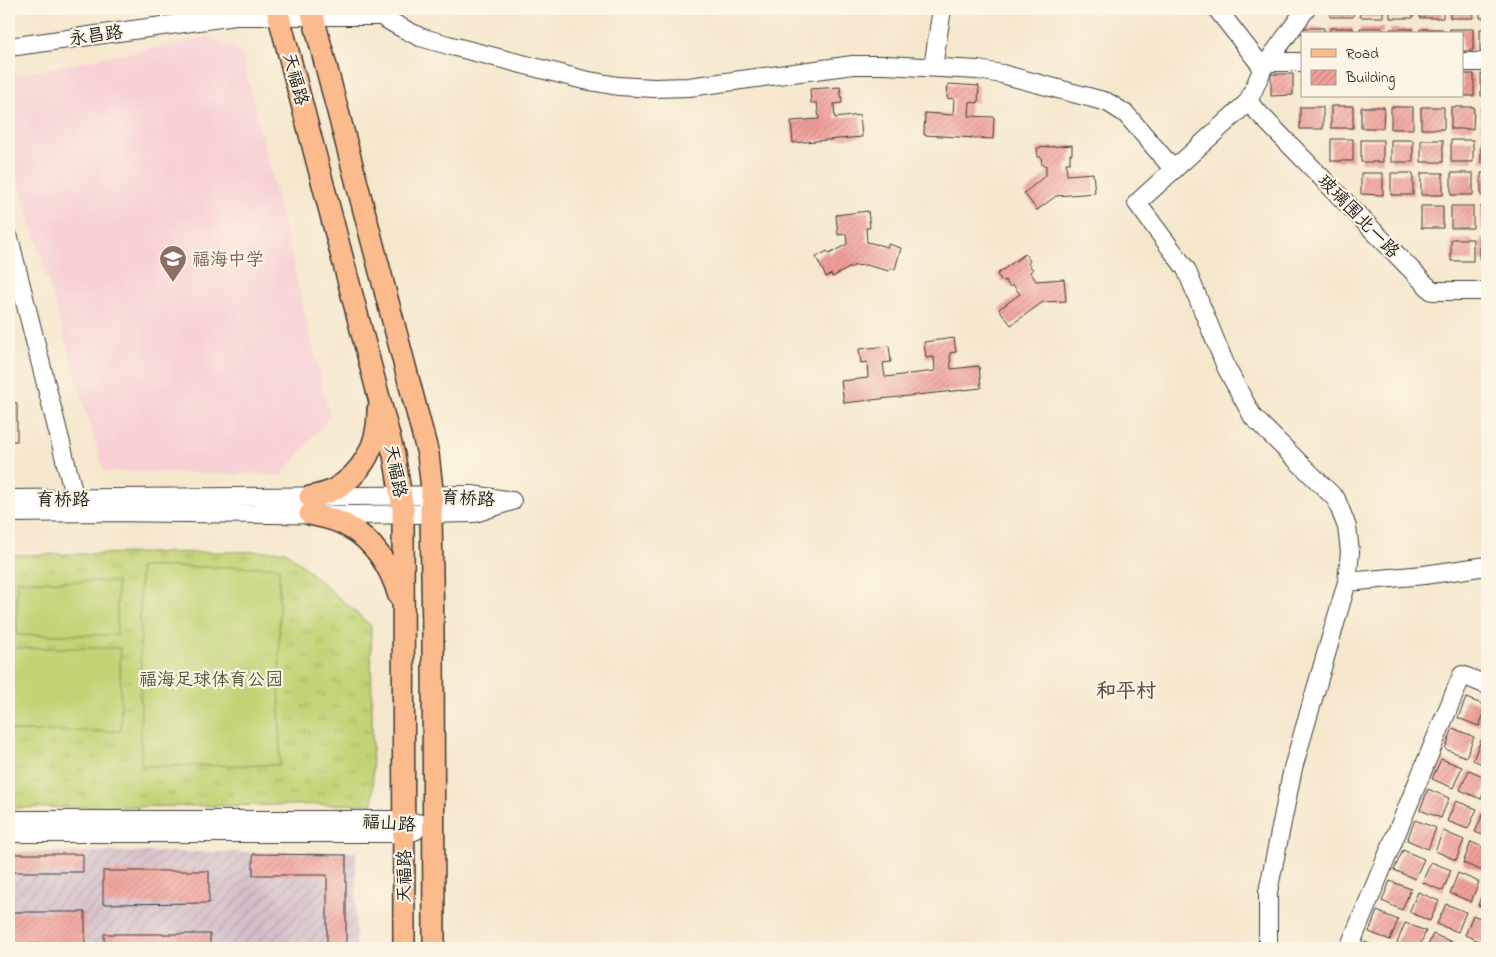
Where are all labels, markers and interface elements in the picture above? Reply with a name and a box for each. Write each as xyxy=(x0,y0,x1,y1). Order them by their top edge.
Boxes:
street label: 永昌路 xyxy=(68,20,125,54)
legend xyxy=(1301,32,1464,98)
text: Road xyxy=(1346,43,1379,65)
street label: 天福路 xyxy=(275,50,314,109)
text: Building xyxy=(1345,67,1395,90)
street label: 玻璃围北一路 xyxy=(1311,170,1404,265)
school or university icon: 福海中学 xyxy=(158,244,188,283)
place label: 福海中学 xyxy=(192,248,264,274)
street label: 天福路 xyxy=(376,442,412,500)
street label: 育桥路 xyxy=(440,486,496,514)
street label: 育桥路 xyxy=(36,488,90,514)
park label: 福海足球体育公园 xyxy=(139,668,283,694)
district label: 和平村 xyxy=(1096,678,1156,707)
street label: 福山路 xyxy=(361,810,417,840)
street label: 天福路 xyxy=(393,849,419,903)

